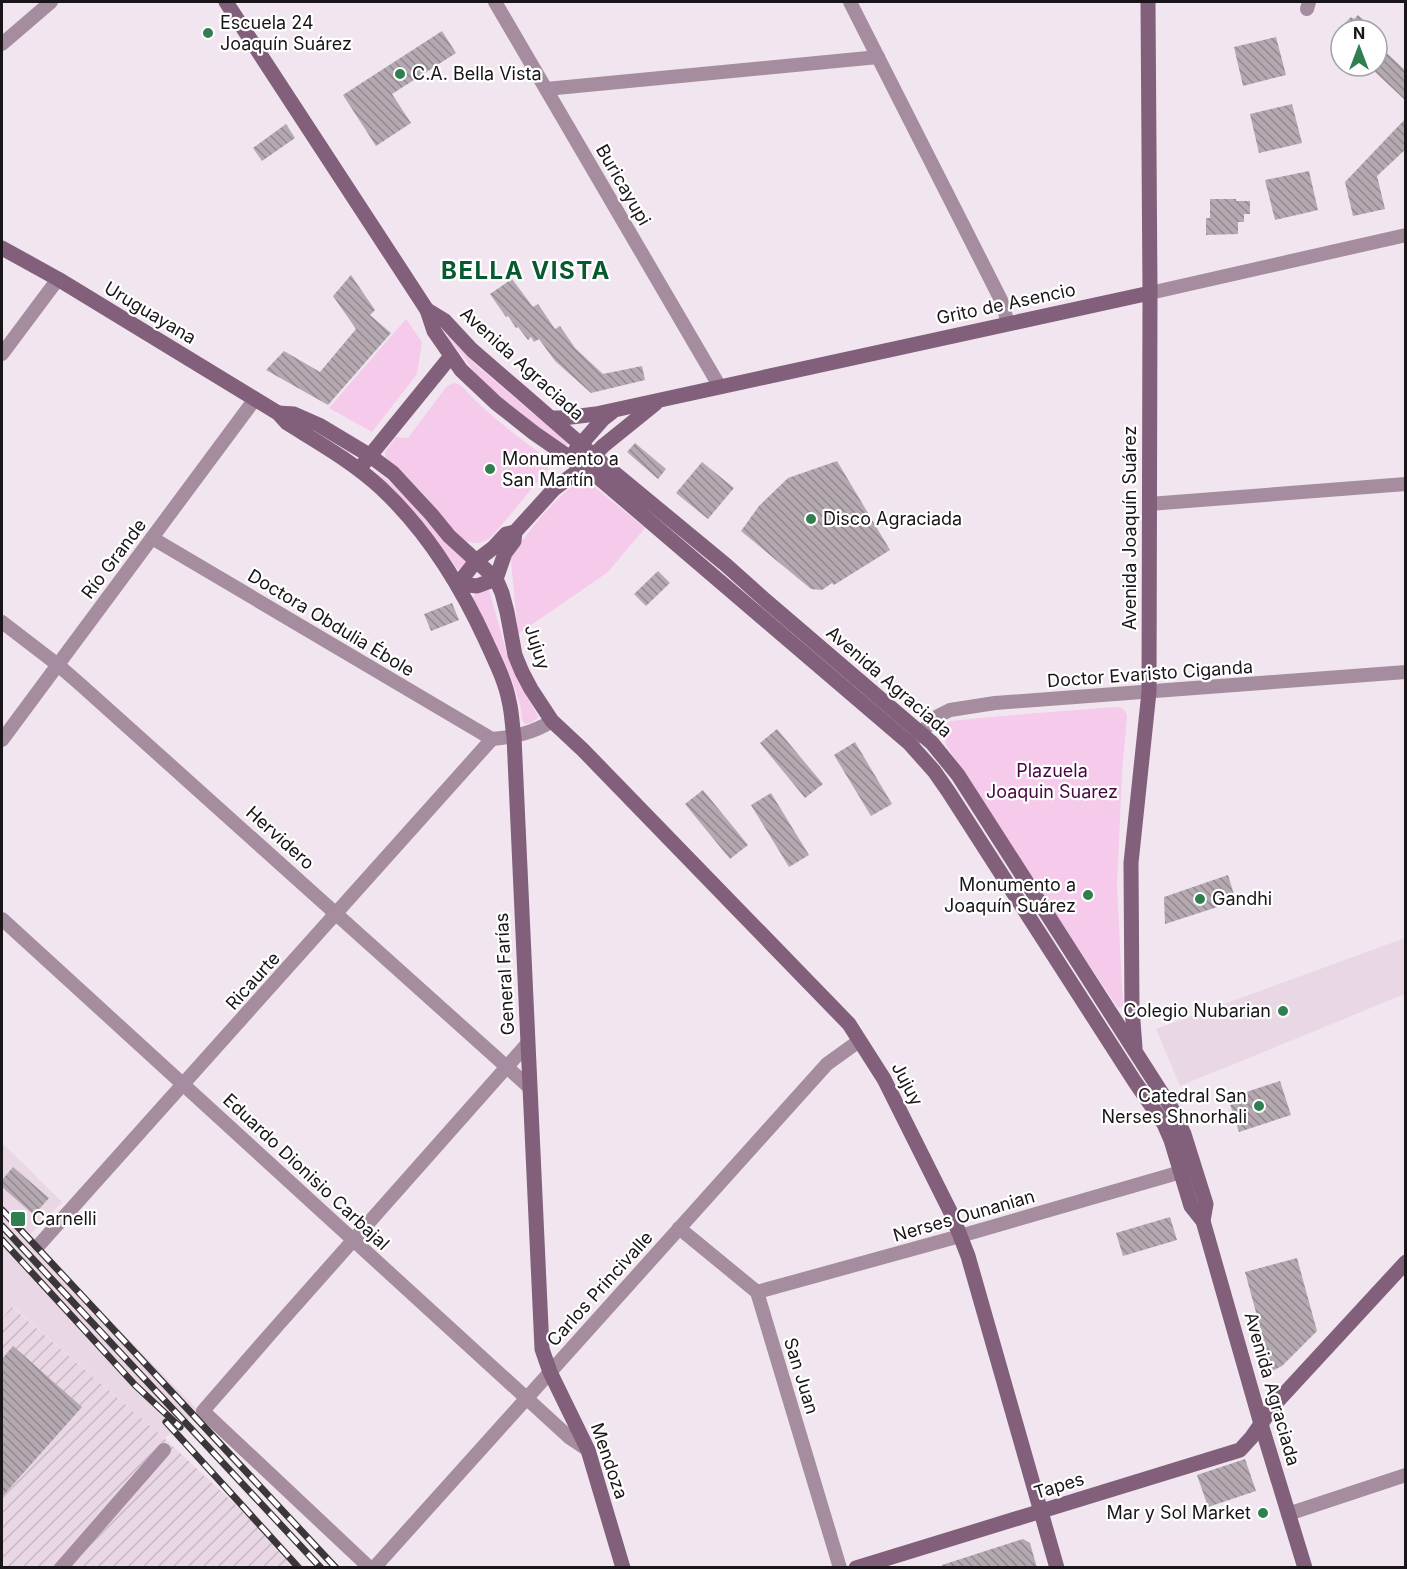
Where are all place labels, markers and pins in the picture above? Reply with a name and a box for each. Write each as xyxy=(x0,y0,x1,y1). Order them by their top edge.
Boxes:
place label: Escuela 24 Joaquín Suárez xyxy=(220,12,352,54)
marker: Escuela 24 Joaquín Suárez xyxy=(201,26,215,40)
place label: C.A. Bella Vista xyxy=(412,63,542,84)
marker: C.A. Bella Vista xyxy=(393,67,407,81)
place label: Monumento a San Martín xyxy=(502,448,619,490)
marker: Monumento a San Martín xyxy=(483,462,497,476)
place label: Disco Agraciada xyxy=(823,508,962,529)
marker: Disco Agraciada xyxy=(804,512,818,526)
place label: Monumento a Joaquín Suárez xyxy=(944,874,1076,916)
marker: Monumento a Joaquín Suárez xyxy=(1081,888,1095,902)
place label: Gandhi xyxy=(1212,888,1272,909)
marker: Gandhi xyxy=(1193,892,1207,906)
place label: Colegio Nubarian xyxy=(1123,1000,1271,1021)
marker: Colegio Nubarian xyxy=(1276,1004,1290,1018)
place label: Catedral San Nerses Shnorhali xyxy=(1101,1085,1247,1127)
marker: Catedral San Nerses Shnorhali xyxy=(1252,1099,1266,1113)
place label: Carnelli xyxy=(32,1208,97,1229)
marker: Carnelli xyxy=(9,1210,27,1228)
place label: Mar y Sol Market xyxy=(1107,1502,1251,1523)
marker: Mar y Sol Market xyxy=(1256,1506,1270,1520)

